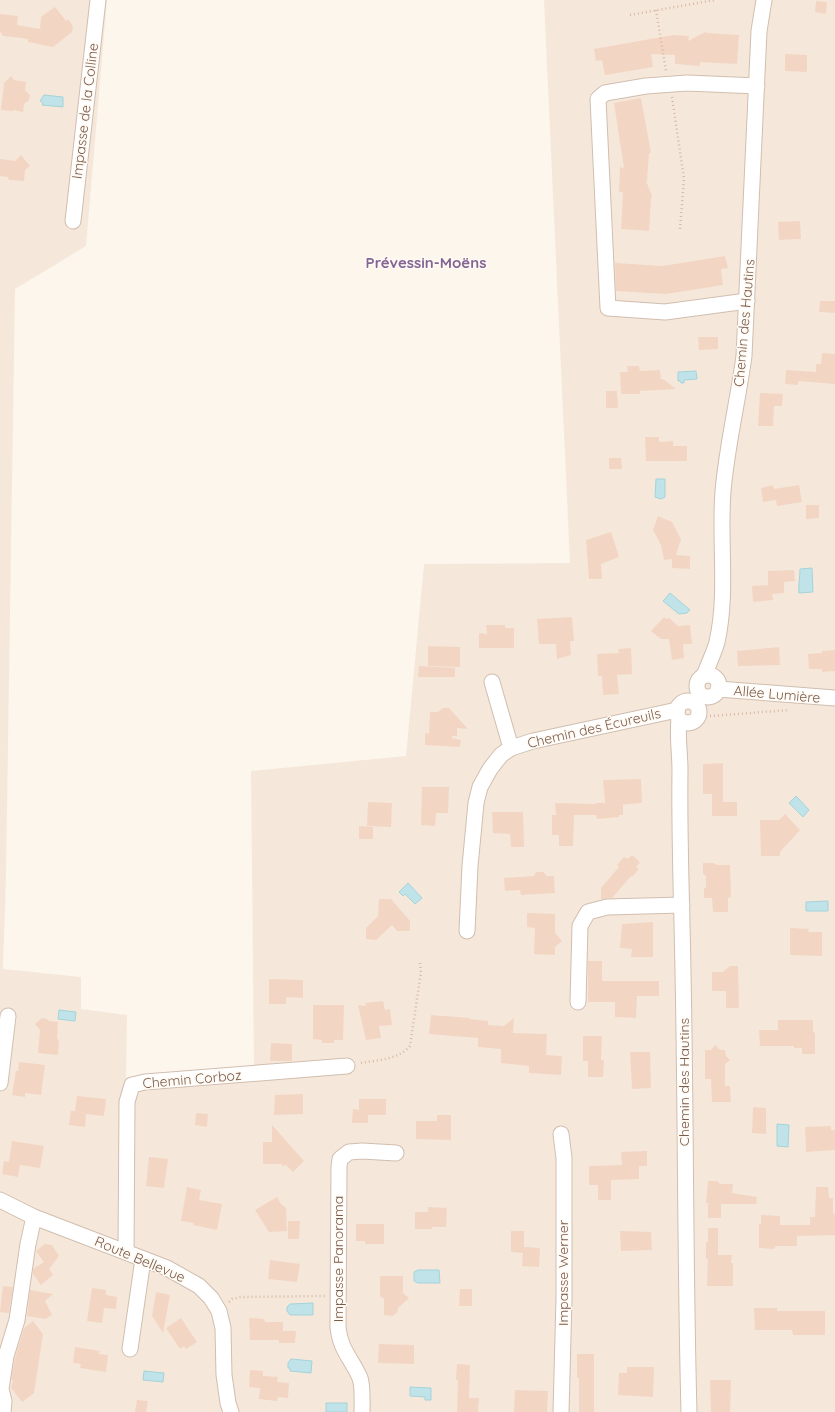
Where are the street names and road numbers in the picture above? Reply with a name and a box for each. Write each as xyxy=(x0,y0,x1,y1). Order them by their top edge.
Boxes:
street label: Impasse de la Colline xyxy=(68,42,102,180)
street label: Chemin des Hautins xyxy=(729,258,759,388)
street label: Allée Lumière xyxy=(733,681,821,707)
street label: Chemin des Écureuils xyxy=(526,704,662,752)
street label: Chemin des Hautins xyxy=(675,1018,693,1146)
street label: Chemin Corboz xyxy=(142,1066,242,1092)
street label: Impasse Panorama xyxy=(329,1196,347,1322)
street label: Impasse Werner xyxy=(554,1219,572,1326)
street label: Route Bellevue xyxy=(92,1232,188,1286)

